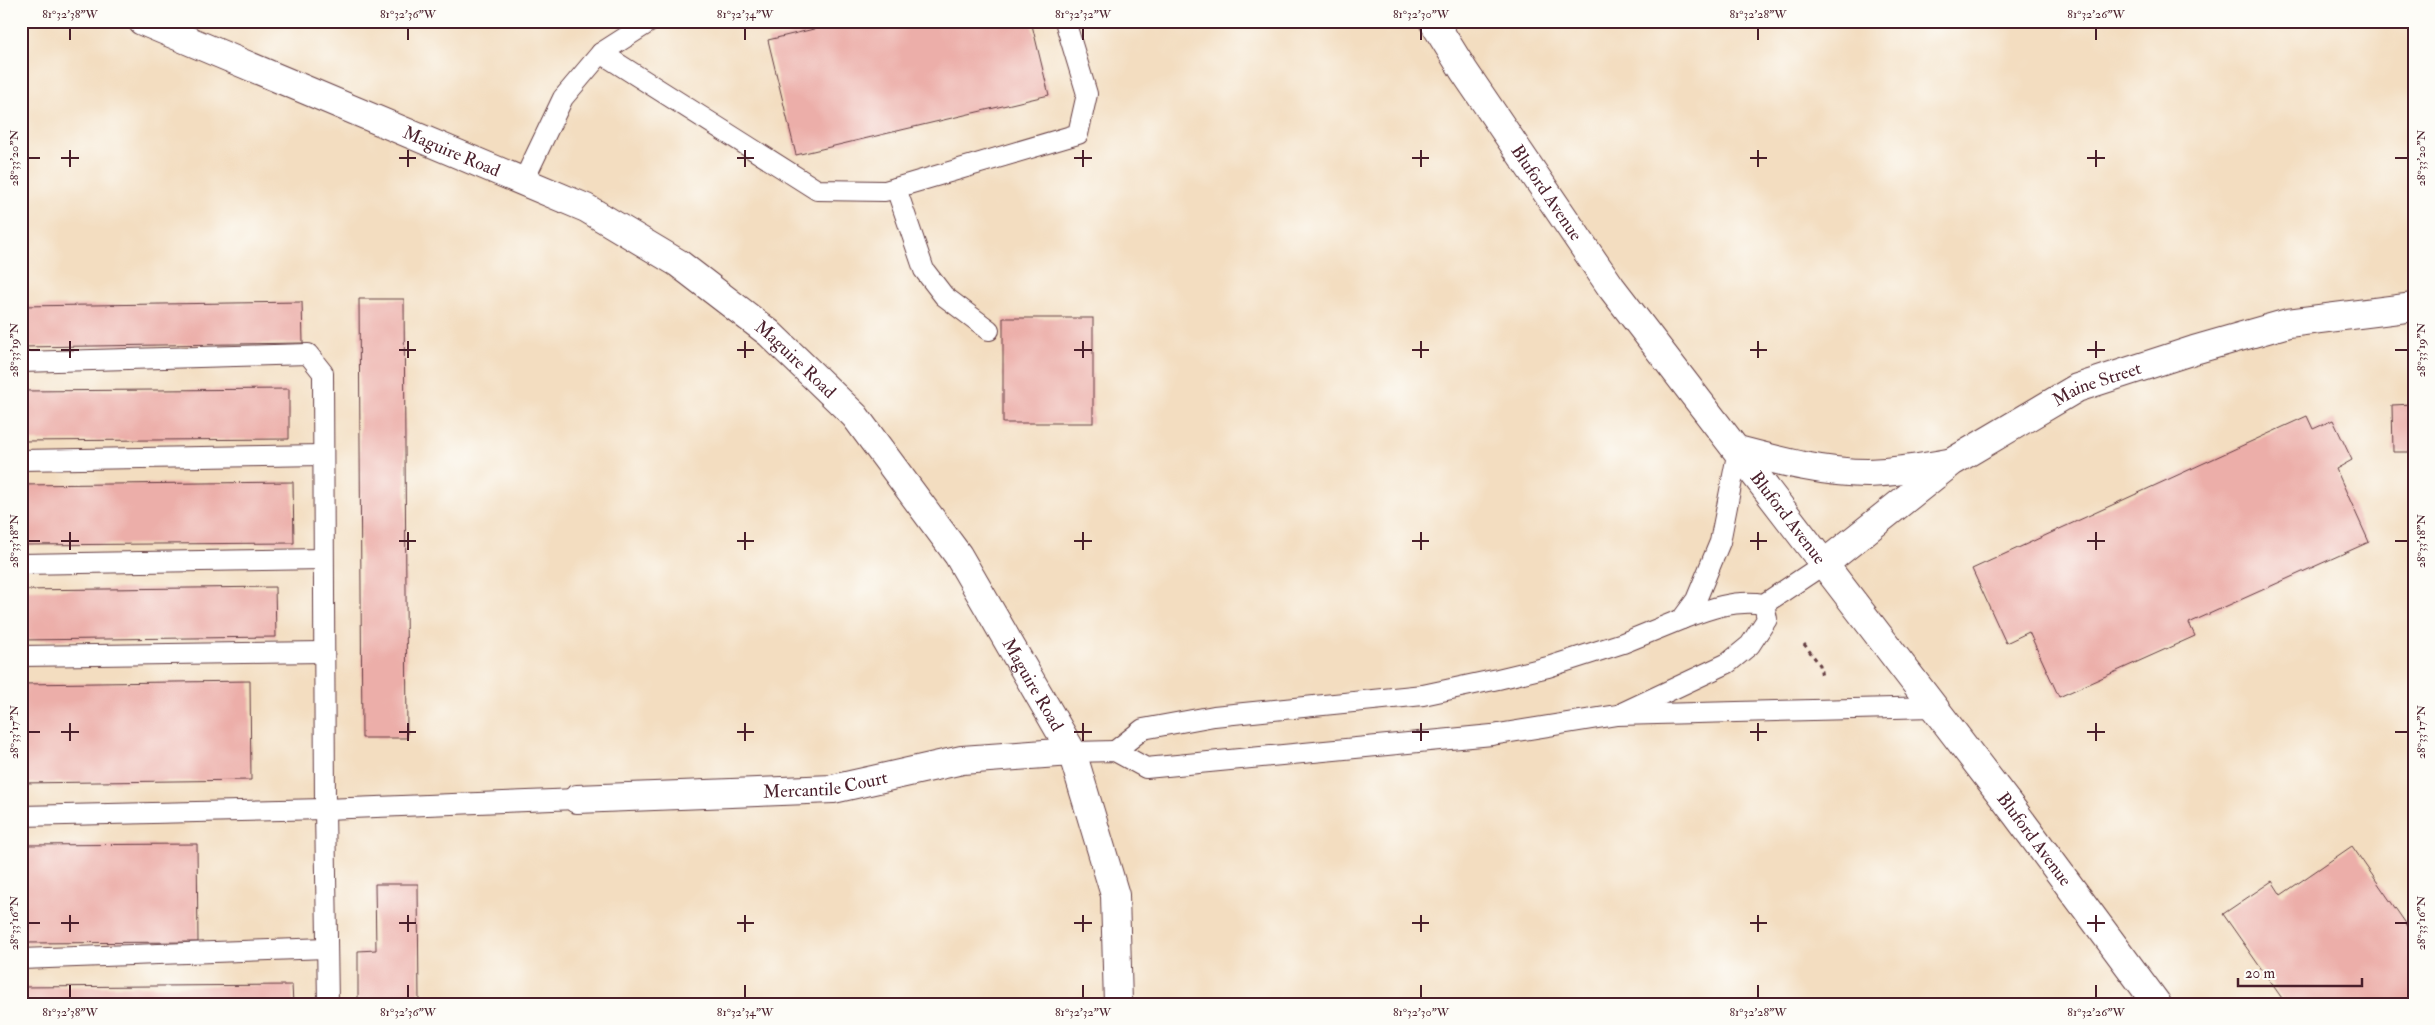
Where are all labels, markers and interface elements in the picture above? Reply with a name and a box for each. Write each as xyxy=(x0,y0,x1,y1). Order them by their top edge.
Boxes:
text: 81°32'38"W xyxy=(42,7,99,22)
text: 81°32'36"W xyxy=(380,7,437,22)
text: 81°32'34"W xyxy=(717,7,774,22)
text: 81°32'32"W xyxy=(1055,7,1112,22)
text: 81°32'30"W xyxy=(1393,7,1450,22)
text: 81°32'28"W xyxy=(1729,7,1787,22)
text: 81°32'26"W xyxy=(2067,7,2126,22)
street label: Maguire Road xyxy=(399,121,504,183)
text: 28°33'20"N xyxy=(7,130,22,186)
text: 28°33'20"N xyxy=(2414,130,2429,186)
street label: Bluford Avenue xyxy=(1506,140,1588,246)
street label: Maguire Road xyxy=(750,315,841,404)
text: 28°33'19"N xyxy=(7,322,22,377)
text: 28°33'19"N xyxy=(2414,322,2429,377)
street label: Maine Street xyxy=(2048,357,2144,412)
street label: Bluford Avenue xyxy=(1745,467,1831,570)
text: 28°33'18"N xyxy=(7,514,22,568)
text: 28°33'18"N xyxy=(2414,514,2429,568)
street label: Maguire Road xyxy=(997,634,1068,735)
text: 28°33'17"N xyxy=(7,705,22,759)
text: 28°33'17"N xyxy=(2414,705,2429,759)
street label: Mercantile Court xyxy=(763,766,890,804)
street label: Bluford Avenue xyxy=(1992,788,2077,891)
text: 28°33'16"N xyxy=(7,895,22,950)
text: 28°33'16"N xyxy=(2414,895,2429,950)
scale bar xyxy=(2238,955,2361,987)
text: 20 m xyxy=(2245,964,2275,983)
text: 81°32'38"W xyxy=(42,1005,99,1020)
text: 81°32'36"W xyxy=(380,1005,437,1020)
text: 81°32'34"W xyxy=(717,1005,774,1020)
text: 81°32'32"W xyxy=(1055,1005,1112,1020)
text: 81°32'30"W xyxy=(1393,1005,1450,1020)
text: 81°32'28"W xyxy=(1729,1005,1787,1020)
text: 81°32'26"W xyxy=(2067,1005,2126,1020)

